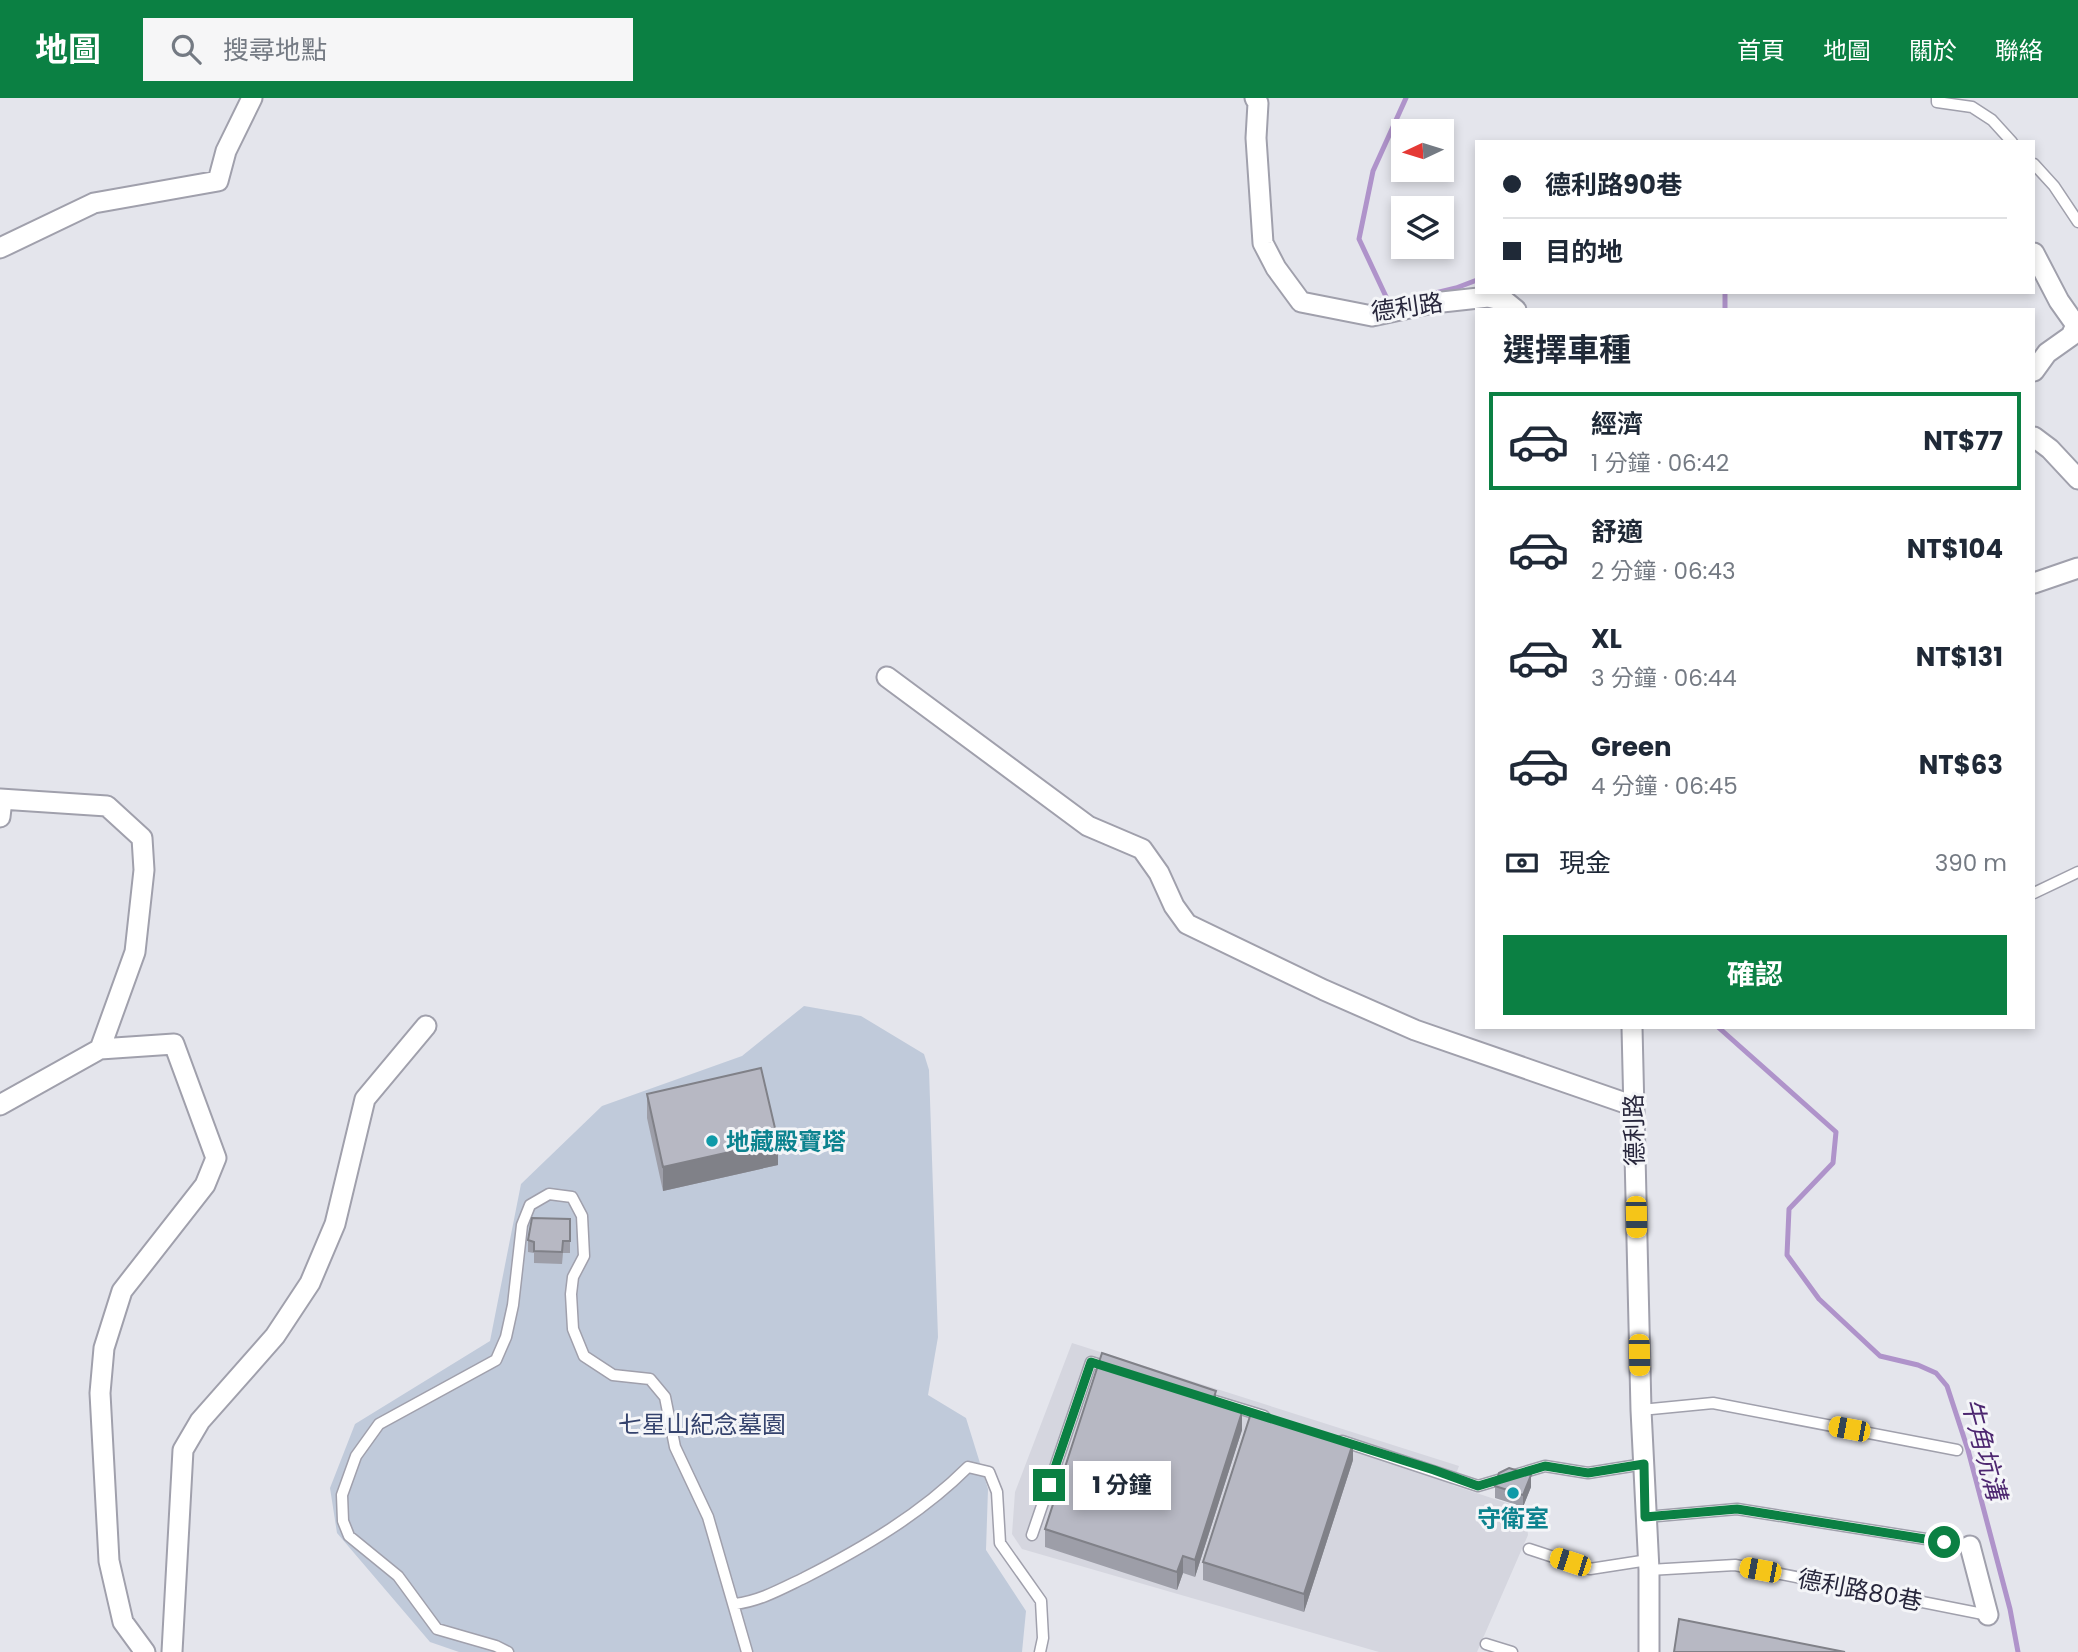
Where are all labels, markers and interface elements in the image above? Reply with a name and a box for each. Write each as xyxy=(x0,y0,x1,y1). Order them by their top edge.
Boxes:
search box xyxy=(143,18,633,81)
text: 地圖 xyxy=(35,26,101,73)
icon: search xyxy=(167,30,205,68)
text: 搜尋地點 xyxy=(223,32,327,68)
text: 首頁 xyxy=(1737,34,1785,67)
text: 地圖 xyxy=(1823,34,1871,67)
text: 關於 xyxy=(1909,34,1957,67)
text: 聯絡 xyxy=(1995,34,2043,67)
north arrow xyxy=(1391,119,1454,182)
map controls xyxy=(1391,119,1454,259)
text: 德利路90巷 xyxy=(1545,167,1682,203)
button: layers xyxy=(1391,196,1454,259)
text: 目的地 xyxy=(1545,234,1623,270)
street label: 德利路 xyxy=(1369,286,1445,328)
text: 選擇車種 xyxy=(1503,327,1631,372)
text: 經濟 xyxy=(1591,406,1643,442)
icon: car xyxy=(1507,410,1570,473)
text: NT$77 xyxy=(1923,423,2003,459)
text: 1 分鐘 · 06:42 xyxy=(1591,447,1729,479)
text: 舒適 xyxy=(1591,514,1643,550)
icon: car xyxy=(1507,518,1570,581)
text: NT$104 xyxy=(1907,531,2003,567)
text: 2 分鐘 · 06:43 xyxy=(1591,555,1736,587)
text: XL xyxy=(1591,621,1622,657)
icon: car xyxy=(1507,626,1570,689)
text: NT$131 xyxy=(1916,639,2003,675)
text: 3 分鐘 · 06:44 xyxy=(1591,662,1737,694)
text: Green xyxy=(1591,729,1672,765)
icon: car xyxy=(1507,734,1570,797)
text: NT$63 xyxy=(1919,747,2003,783)
text: 4 分鐘 · 06:45 xyxy=(1591,770,1738,802)
icon: cash xyxy=(1503,844,1541,882)
text: 現金 xyxy=(1559,845,1611,881)
text: 390 m xyxy=(1935,847,2007,879)
button: 確認 xyxy=(1503,935,2007,1015)
street label: 德利路 xyxy=(1617,1094,1651,1166)
place label: 地藏殿寶塔 xyxy=(726,1125,846,1158)
marker: 地藏殿寶塔 xyxy=(704,1133,720,1149)
car xyxy=(1626,1196,1647,1238)
car xyxy=(1629,1334,1650,1376)
water label: 牛角坑溝 xyxy=(1953,1394,2016,1508)
park label: 七星山紀念墓園 xyxy=(618,1408,786,1441)
car xyxy=(1827,1415,1872,1443)
callout: 1 分鐘 xyxy=(1074,1460,1172,1510)
route end xyxy=(1033,1469,1065,1501)
text: 1 分鐘 xyxy=(1092,1469,1152,1501)
marker: 守衛室 xyxy=(1505,1485,1521,1501)
place label: 守衛室 xyxy=(1477,1502,1549,1535)
route start xyxy=(1928,1526,1960,1558)
car xyxy=(1547,1546,1594,1578)
car xyxy=(1738,1556,1783,1584)
street label: 德利路80巷 xyxy=(1795,1562,1925,1618)

